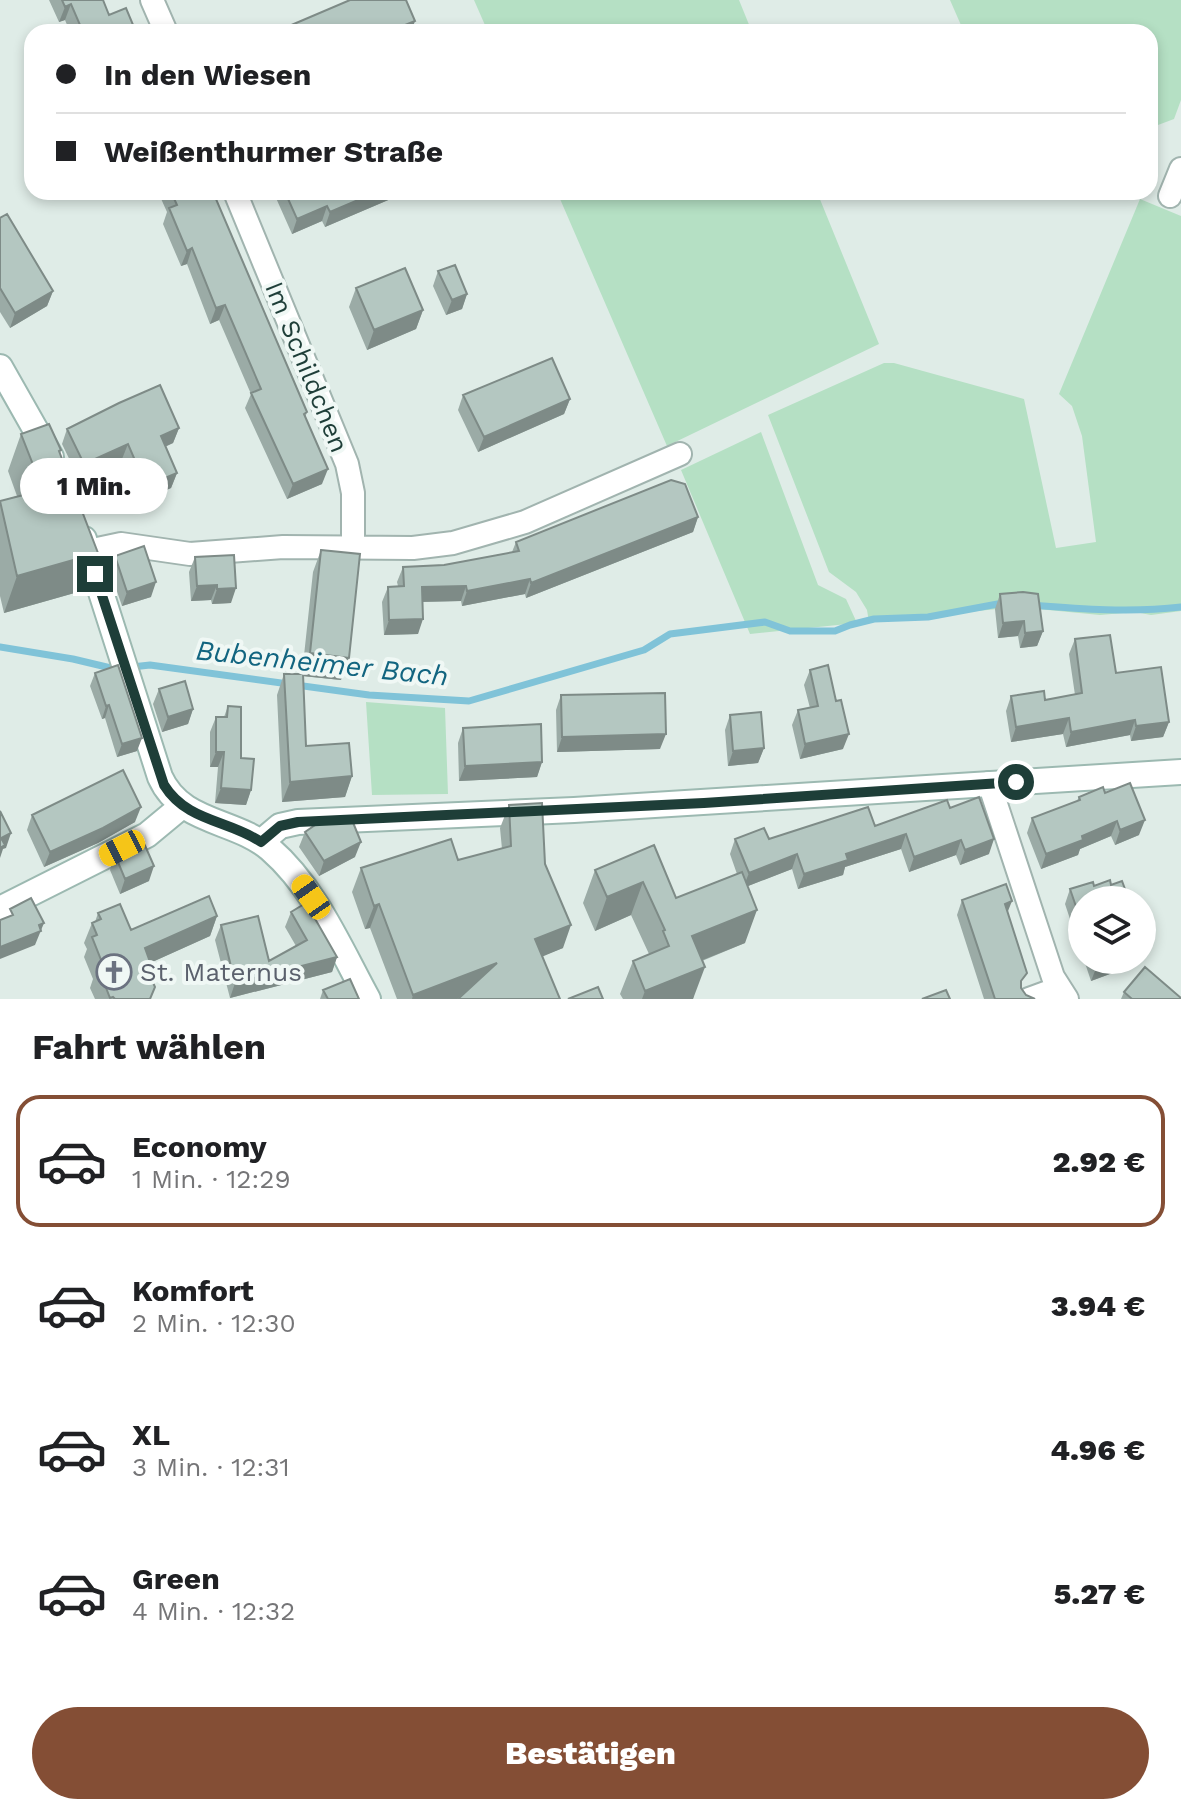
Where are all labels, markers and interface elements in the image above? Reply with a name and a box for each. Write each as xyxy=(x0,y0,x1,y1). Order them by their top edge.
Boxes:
text: In den Wiesen xyxy=(104,57,311,92)
text: Weißenthurmer Straße xyxy=(104,134,443,169)
street label: Im Schildchen xyxy=(259,277,355,457)
callout: 1 Min. xyxy=(21,458,169,514)
text: 1 Min. xyxy=(57,471,131,501)
route end xyxy=(77,556,113,592)
water label: Bubenheimer Bach xyxy=(194,633,450,693)
route start xyxy=(998,764,1034,800)
car xyxy=(95,826,149,870)
car xyxy=(287,870,335,924)
map controls xyxy=(1068,886,1156,974)
button: layers xyxy=(1068,886,1156,974)
church icon: St. Maternus xyxy=(95,953,133,991)
place label: St. Maternus xyxy=(140,957,302,987)
text: Fahrt wählen xyxy=(32,1026,266,1068)
icon: car xyxy=(36,1125,108,1197)
text: Economy xyxy=(132,1129,267,1164)
text: 2.92 € xyxy=(1052,1144,1145,1179)
text: 1 Min. · 12:29 xyxy=(132,1164,290,1194)
icon: car xyxy=(36,1269,108,1341)
text: Komfort xyxy=(132,1273,254,1308)
text: 3.94 € xyxy=(1051,1288,1145,1323)
text: 2 Min. · 12:30 xyxy=(132,1308,296,1338)
icon: car xyxy=(36,1413,108,1485)
text: XL xyxy=(132,1417,170,1452)
text: 4.96 € xyxy=(1050,1432,1145,1467)
text: 3 Min. · 12:31 xyxy=(132,1452,290,1482)
icon: car xyxy=(36,1557,108,1629)
text: Green xyxy=(132,1561,220,1596)
text: 5.27 € xyxy=(1054,1576,1145,1611)
text: 4 Min. · 12:32 xyxy=(132,1596,295,1626)
button: Bestätigen xyxy=(32,1707,1149,1799)

